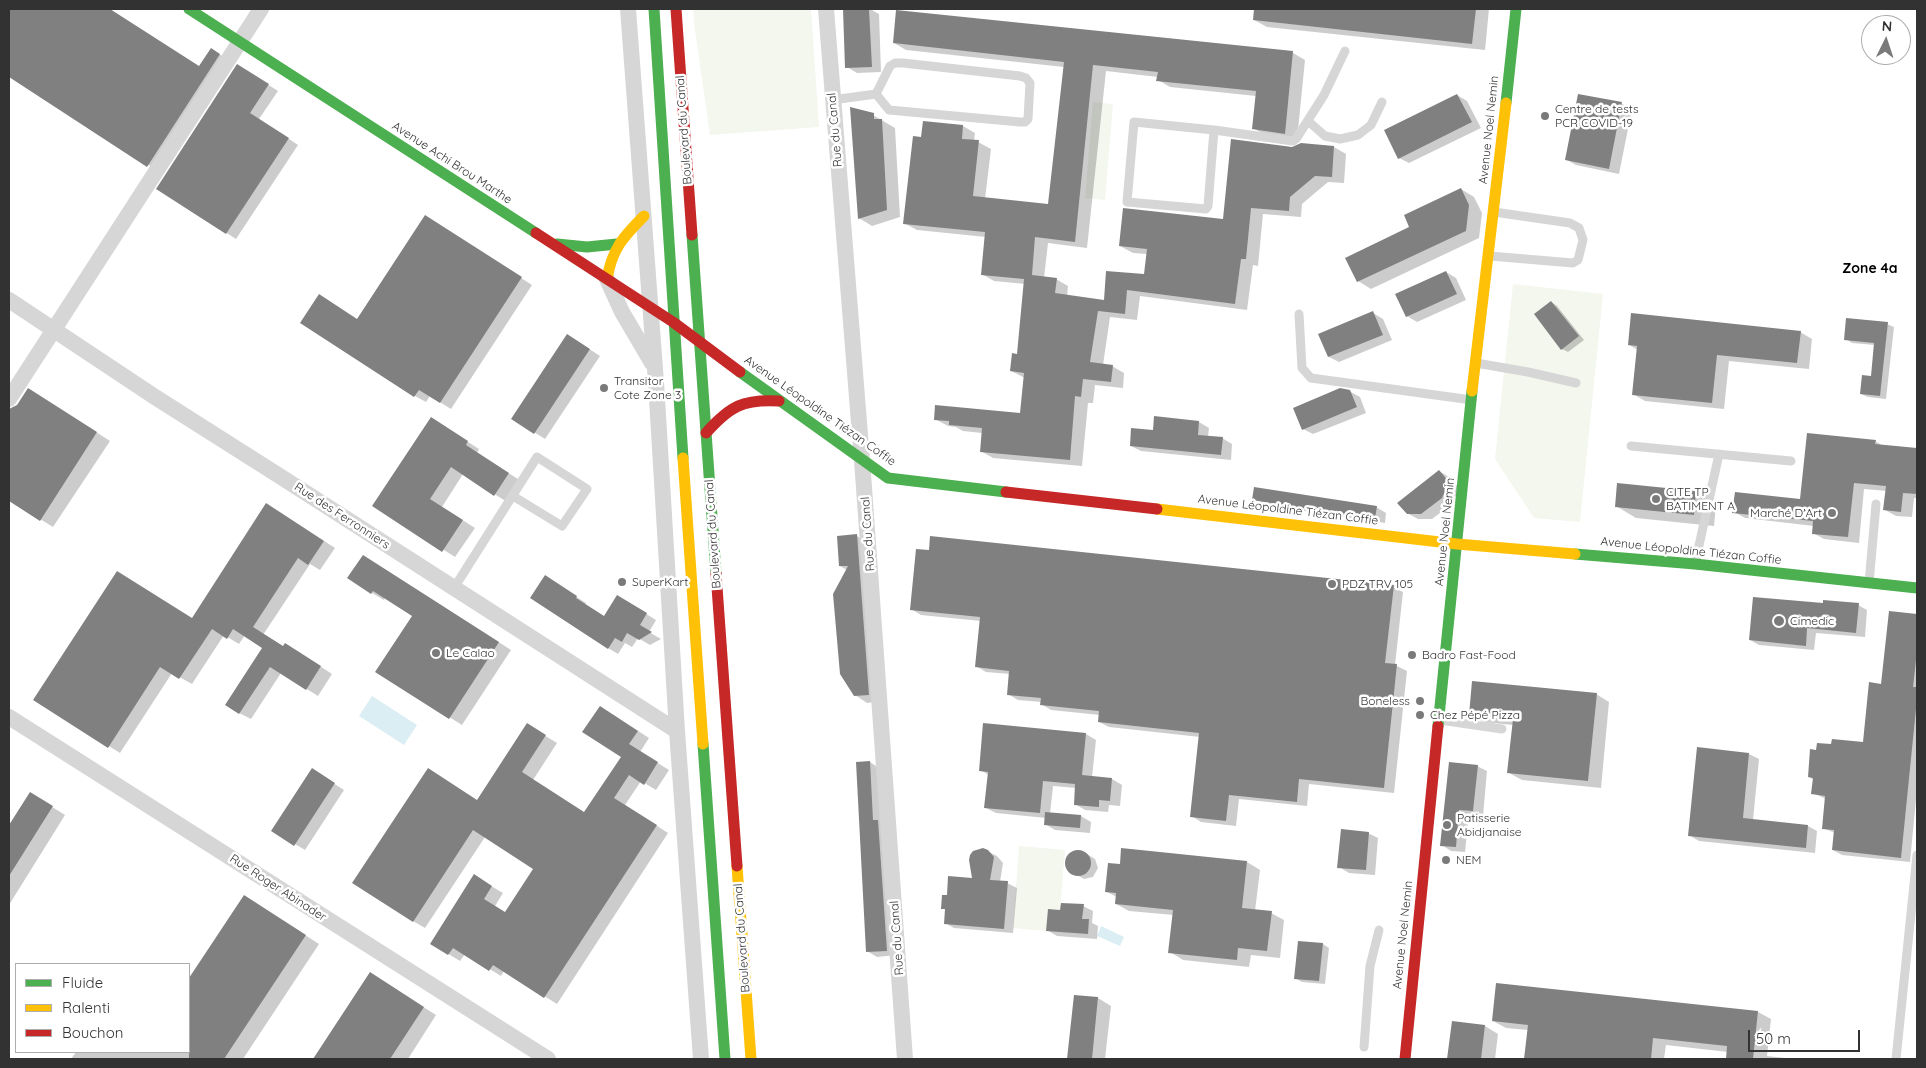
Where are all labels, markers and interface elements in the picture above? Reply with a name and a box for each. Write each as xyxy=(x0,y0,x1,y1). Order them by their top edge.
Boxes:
north arrow xyxy=(1861,15,1911,65)
text: N xyxy=(1881,17,1893,35)
street label: Boulevard du Canal xyxy=(673,75,695,185)
street label: Avenue Noel Nemin xyxy=(1476,75,1502,185)
street label: Rue du Canal xyxy=(825,92,845,168)
place label: Centre de tests PCR COVID-19 xyxy=(1555,102,1639,130)
marker: Centre de tests PCR COVID-19 xyxy=(1539,110,1551,122)
street label: Avenue Achi Brou Marthe xyxy=(389,119,515,207)
district label: Zone 4a xyxy=(1842,261,1898,277)
street label: Avenue Léopoldine Tiézan Coffie xyxy=(741,353,899,469)
place label: Transitor Cote Zone 3 xyxy=(614,374,681,402)
marker: Transitor Cote Zone 3 xyxy=(598,382,610,394)
street label: Avenue Noel Nemin xyxy=(1432,477,1458,587)
street label: Boulevard du Canal xyxy=(702,479,724,589)
street label: Rue des Ferronniers xyxy=(292,480,392,552)
place label: CITE TP BATIMENT A xyxy=(1666,485,1735,513)
street label: Avenue Léopoldine Tiézan Coffie xyxy=(1197,492,1379,528)
marker: CITE TP BATIMENT A xyxy=(1650,493,1662,505)
street label: Rue du Canal xyxy=(858,496,878,572)
place label: Marché D'Art xyxy=(1750,506,1822,520)
marker: Marché D'Art xyxy=(1826,507,1838,519)
street label: Avenue Léopoldine Tiézan Coffie xyxy=(1600,534,1782,568)
place label: SuperKart xyxy=(632,575,688,589)
marker: SuperKart xyxy=(616,576,628,588)
place label: PDZ TRV 105 xyxy=(1342,577,1413,591)
marker: PDZ TRV 105 xyxy=(1326,578,1338,590)
marker: Cimedic xyxy=(1772,614,1786,628)
place label: Cimedic xyxy=(1790,614,1834,628)
place label: Le Calao xyxy=(446,646,495,660)
marker: Le Calao xyxy=(430,647,442,659)
place label: Badro Fast-Food xyxy=(1422,648,1516,662)
marker: Badro Fast-Food xyxy=(1406,649,1418,661)
place label: Boneless xyxy=(1361,694,1410,708)
marker: Boneless xyxy=(1414,695,1426,707)
place label: Chez Pépé Pizza xyxy=(1430,708,1520,722)
marker: Chez Pépé Pizza xyxy=(1414,709,1426,721)
place label: Patisserie Abidjanaise xyxy=(1457,811,1522,839)
marker: Patisserie Abidjanaise xyxy=(1441,819,1453,831)
street label: Rue Roger Abinader xyxy=(227,851,329,925)
place label: NEM xyxy=(1456,853,1481,867)
marker: NEM xyxy=(1440,854,1452,866)
street label: Avenue Noel Nemin xyxy=(1390,880,1416,990)
street label: Boulevard du Canal xyxy=(731,883,753,993)
street label: Rue du Canal xyxy=(887,900,907,976)
legend xyxy=(15,963,190,1053)
text: Fluide xyxy=(62,973,103,992)
text: Ralenti xyxy=(62,998,110,1017)
scale bar xyxy=(1751,1020,1864,1052)
text: Bouchon xyxy=(62,1023,123,1042)
text: 50 m xyxy=(1756,1029,1791,1048)

